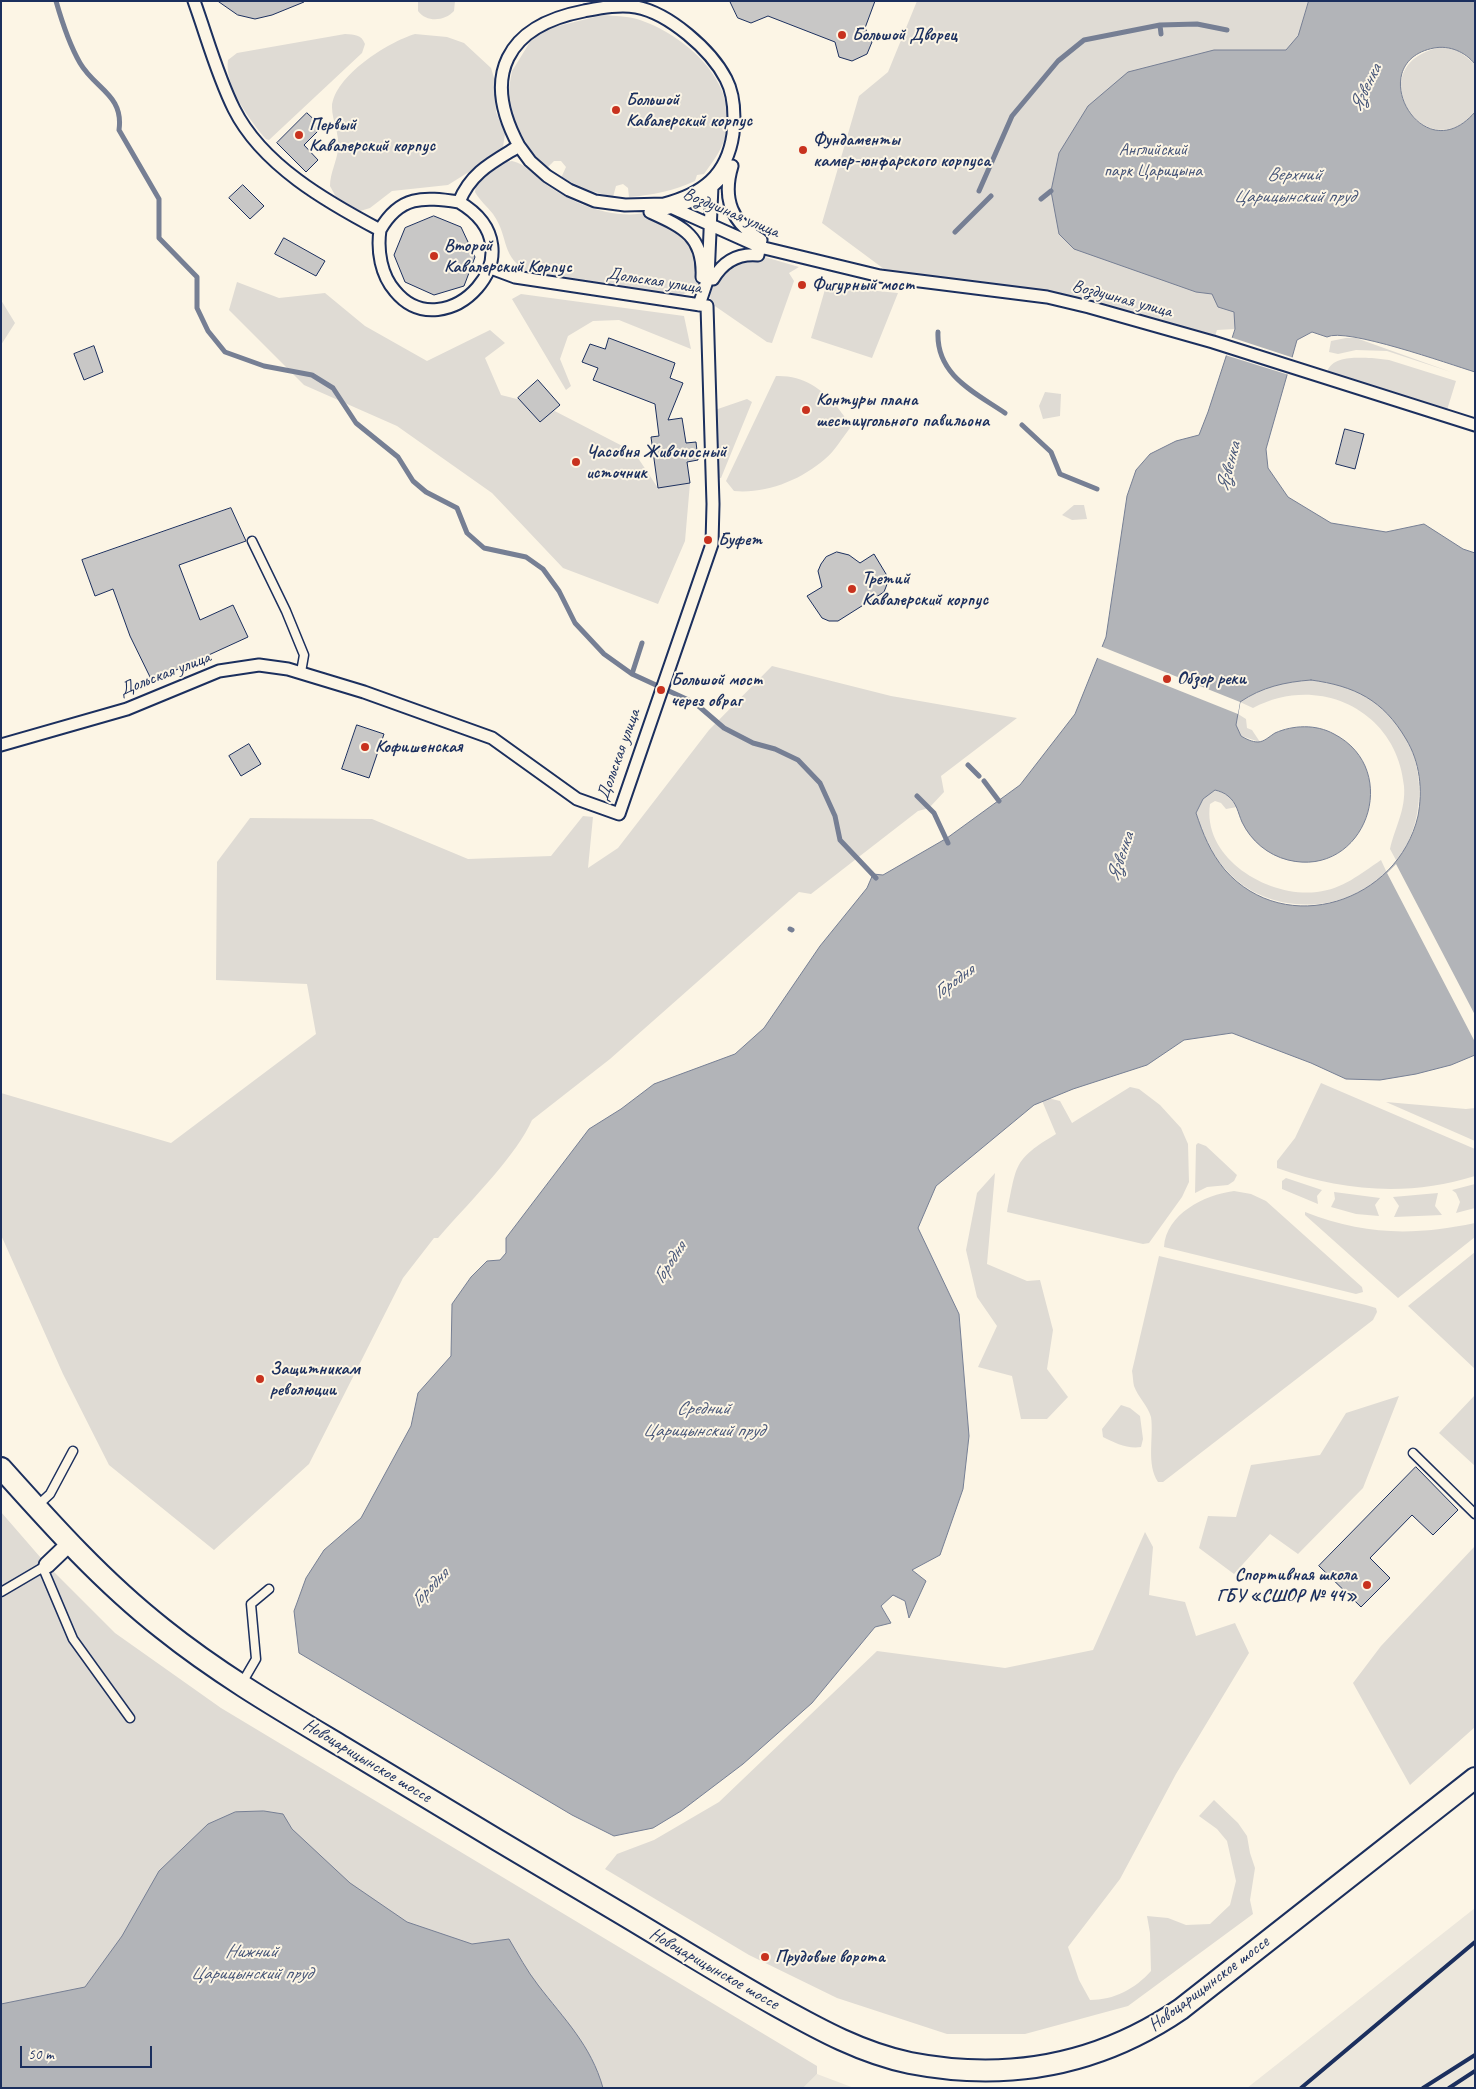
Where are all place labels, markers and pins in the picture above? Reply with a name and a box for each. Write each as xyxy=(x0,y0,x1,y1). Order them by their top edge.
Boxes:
place label: Большой Дворец xyxy=(852,24,957,46)
marker: Большой Дворец xyxy=(836,29,848,41)
place label: Большой Кавалерский корпус xyxy=(626,89,752,132)
marker: Большой Кавалерский корпус xyxy=(610,104,622,116)
place label: Первый Кавалерский корпус xyxy=(309,114,435,156)
marker: Первый Кавалерский корпус xyxy=(293,129,305,141)
place label: Фундаменты камер-юнфарского корпуса xyxy=(813,129,990,172)
marker: Фундаменты камер-юнфарского корпуса xyxy=(797,144,809,156)
place label: Второй Кавалерский Корпус xyxy=(444,235,572,278)
marker: Второй Кавалерский Корпус xyxy=(428,250,440,262)
place label: Фигурный мост xyxy=(812,274,915,296)
marker: Фигурный мост xyxy=(796,279,808,291)
place label: Контуры плана шестиугольного павильона xyxy=(816,389,989,432)
marker: Контуры плана шестиугольного павильона xyxy=(800,404,812,416)
place label: Часовня Живоносный источник xyxy=(586,441,726,484)
marker: Часовня Живоносный источник xyxy=(570,456,582,468)
place label: Буфет xyxy=(718,529,762,551)
marker: Буфет xyxy=(702,534,714,546)
place label: Третий Кавалерский корпус xyxy=(862,568,988,610)
marker: Третий Кавалерский корпус xyxy=(846,583,858,595)
place label: Обзор реки xyxy=(1177,668,1246,690)
place label: Большой мост через овраг xyxy=(671,669,763,712)
marker: Обзор реки xyxy=(1161,673,1173,685)
marker: Большой мост через овраг xyxy=(655,684,667,696)
place label: Кофишенская xyxy=(375,736,462,758)
marker: Кофишенская xyxy=(359,741,371,753)
place label: Защитникам революции xyxy=(270,1358,360,1400)
marker: Защитникам революции xyxy=(254,1373,266,1385)
place label: Спортивная школа ГБУ «СШОР № 44» xyxy=(1217,1564,1357,1606)
marker: Спортивная школа ГБУ «СШОР № 44» xyxy=(1361,1579,1373,1591)
place label: Прудовые ворота xyxy=(775,1946,885,1968)
marker: Прудовые ворота xyxy=(759,1951,771,1963)

